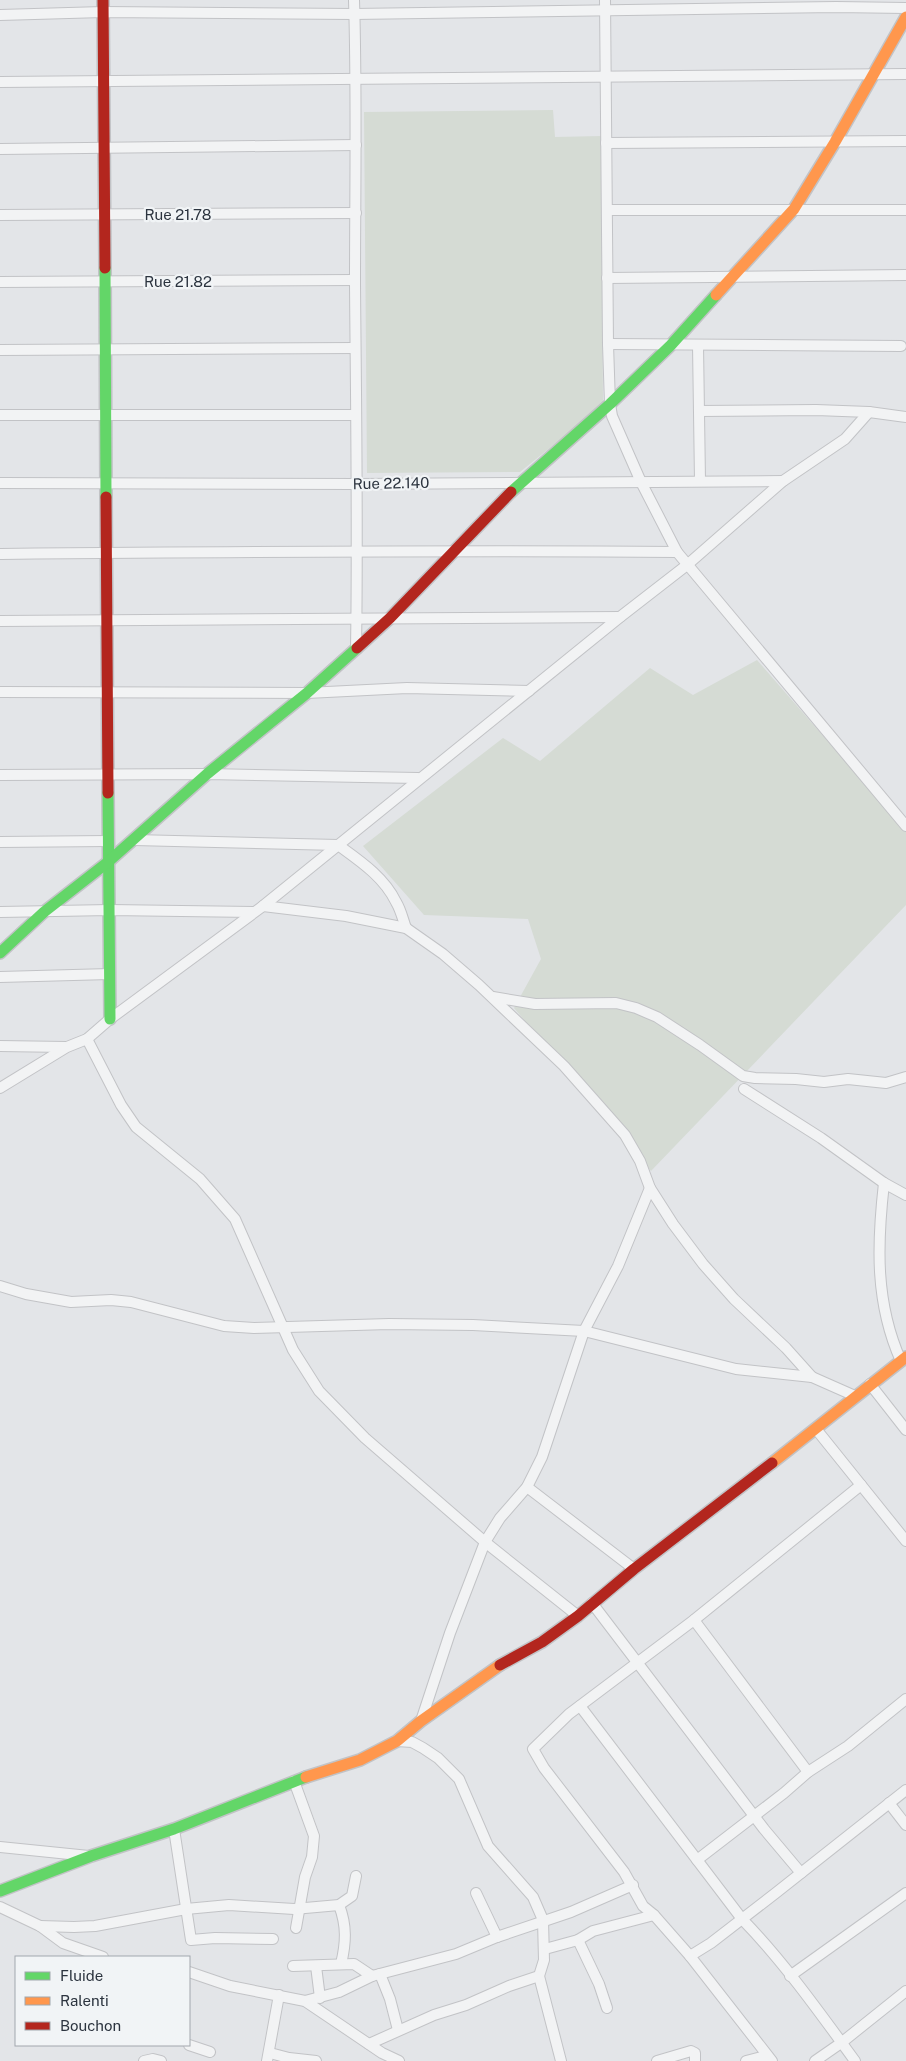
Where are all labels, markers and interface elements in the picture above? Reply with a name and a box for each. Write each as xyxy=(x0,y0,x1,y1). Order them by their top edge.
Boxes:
street label: Rue 21.78 xyxy=(145,206,211,223)
street label: Rue 21.82 xyxy=(144,273,212,290)
street label: Rue 22.140 xyxy=(352,474,430,492)
legend xyxy=(15,1956,190,2046)
text: Fluide xyxy=(60,1967,103,1984)
text: Ralenti xyxy=(60,1992,109,2009)
text: Bouchon xyxy=(60,2017,121,2034)

